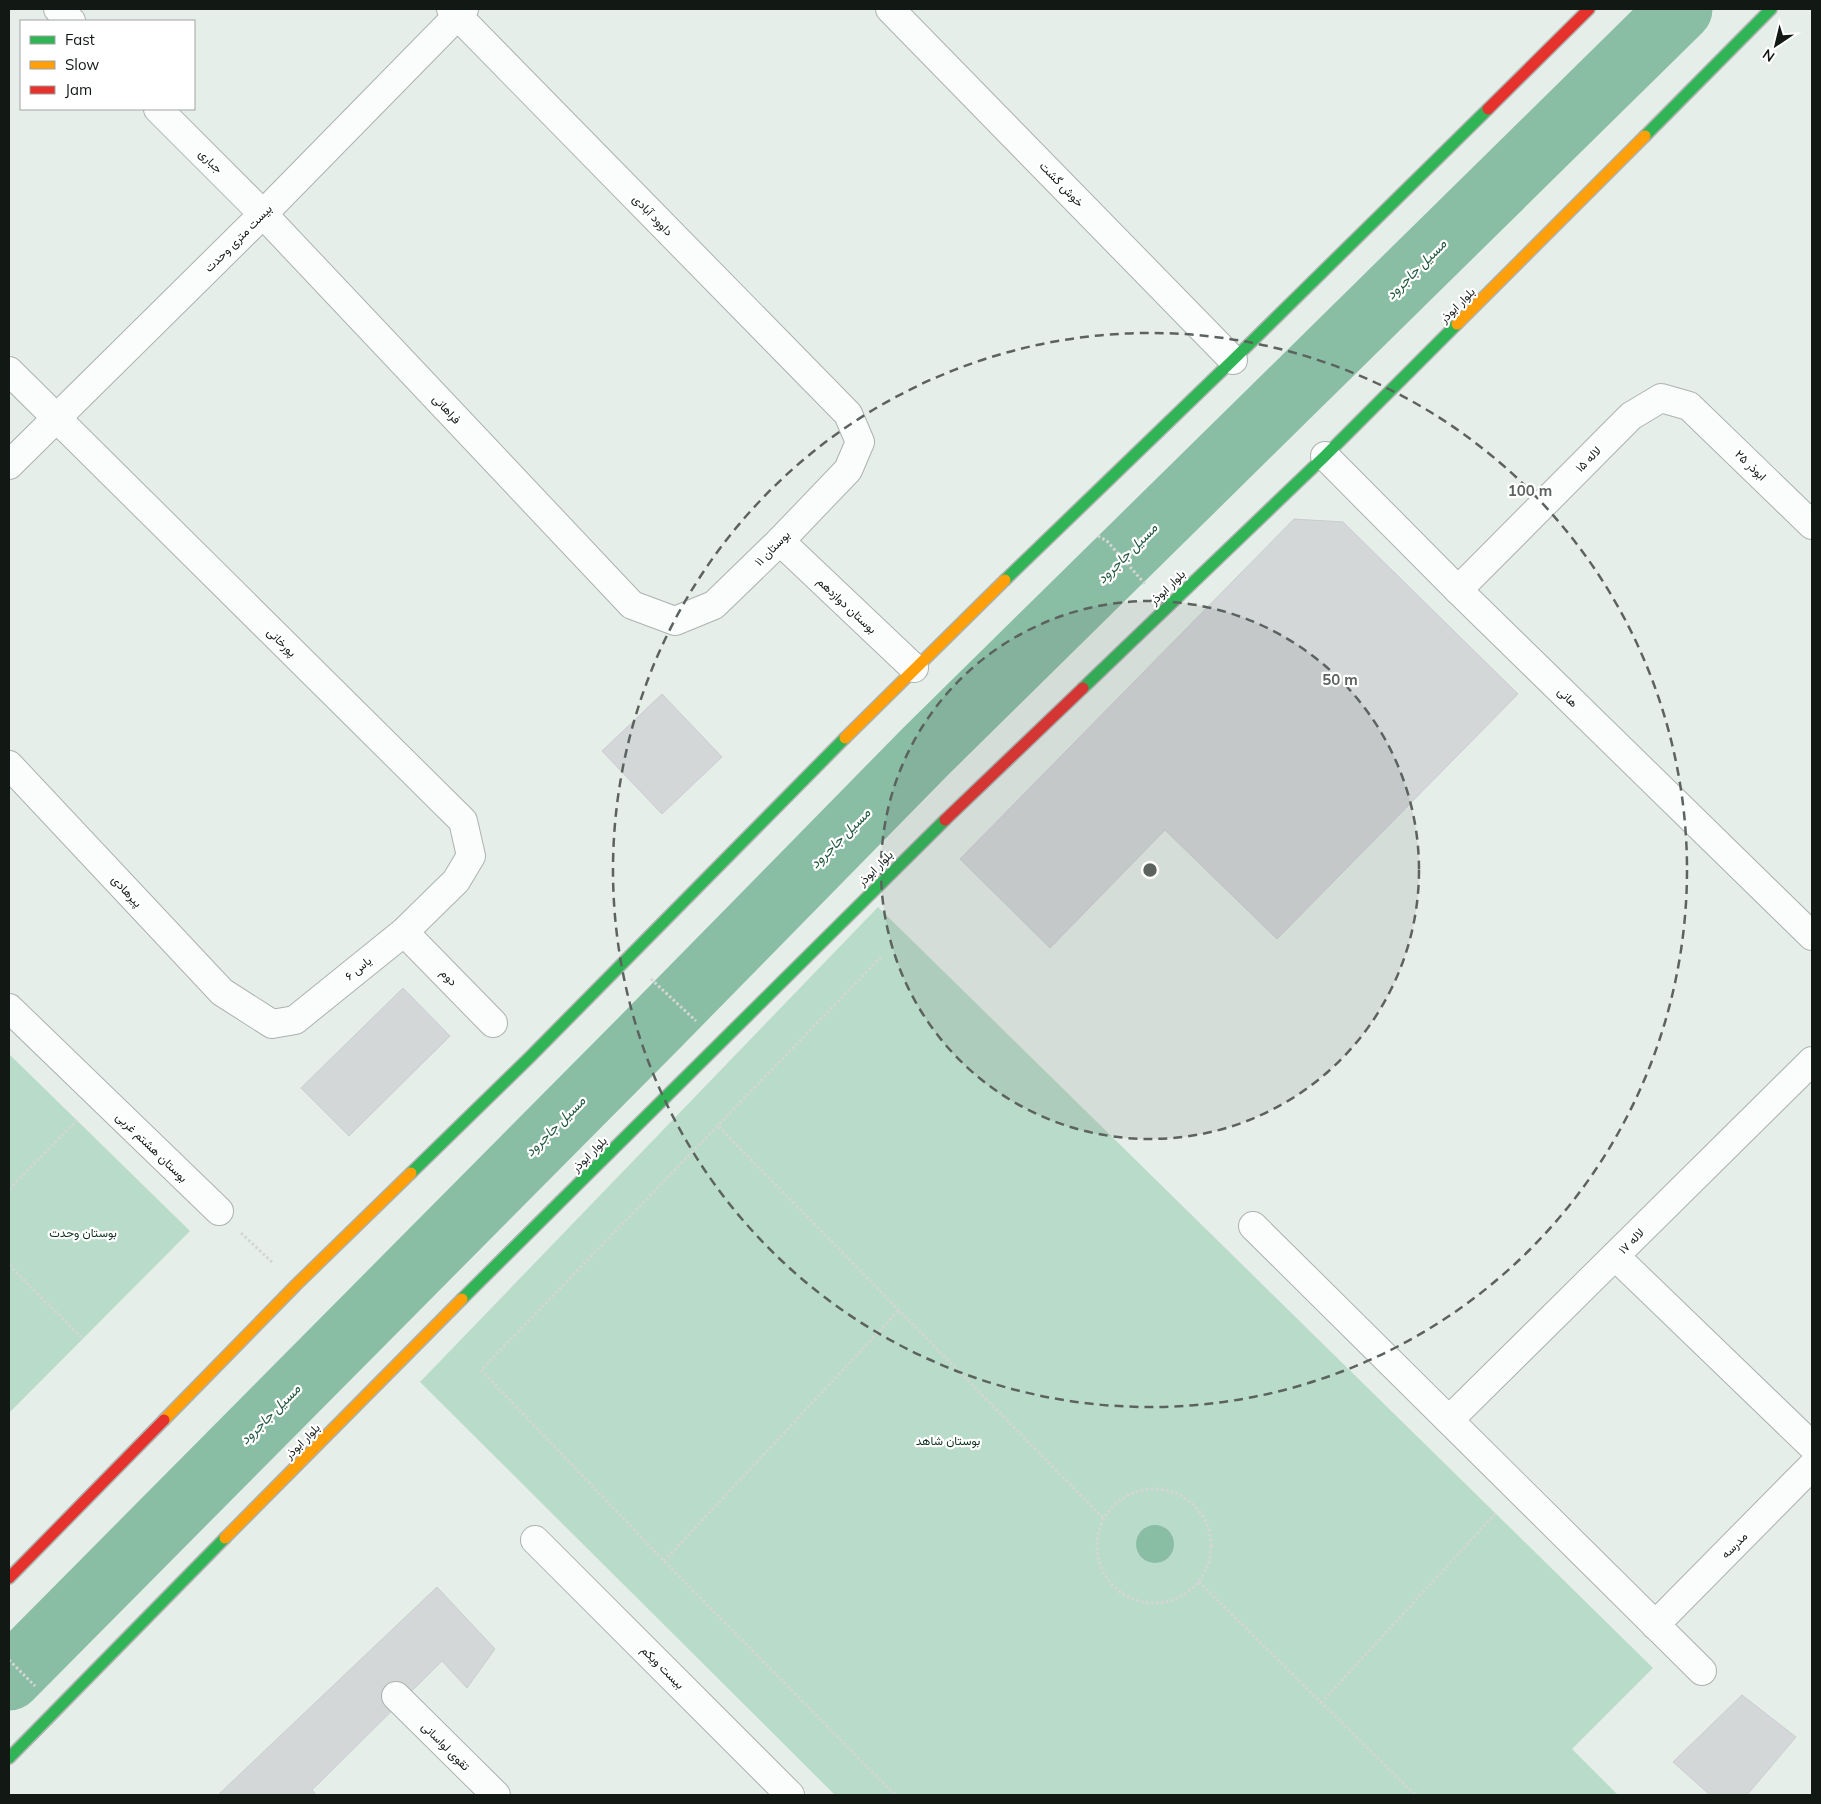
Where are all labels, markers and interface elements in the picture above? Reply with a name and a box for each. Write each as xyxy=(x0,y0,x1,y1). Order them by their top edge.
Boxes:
legend xyxy=(20,20,195,110)
north arrow xyxy=(1751,20,1801,70)
text: Fast xyxy=(65,30,95,49)
text: N xyxy=(1759,45,1778,66)
text: Slow xyxy=(65,55,99,74)
text: Jam xyxy=(65,80,92,99)
street label: جباری xyxy=(195,146,226,177)
street label: خوش گشت xyxy=(1036,158,1087,211)
street label: داوود آبادی xyxy=(629,191,677,240)
street label: بیست متری وحدت xyxy=(201,201,276,276)
water label: مسیل جاجرود xyxy=(1382,235,1450,303)
street label: بلوار ابوذر xyxy=(1435,284,1479,327)
street label: فراهانی xyxy=(429,391,464,428)
street label: لاله ۱۵ xyxy=(1572,443,1604,475)
street label: ابوذر ۲۵ xyxy=(1731,446,1770,484)
text: 100 m xyxy=(1508,481,1552,500)
water label: مسیل جاجرود xyxy=(1093,519,1161,587)
street label: بوستان ۱۱ xyxy=(751,527,794,570)
street label: بلوار ابوذر xyxy=(1145,566,1189,609)
street label: بوستان دوازدهم xyxy=(813,574,880,637)
street label: پورخانی xyxy=(264,624,300,660)
text: 50 m xyxy=(1322,670,1358,689)
street label: هانی xyxy=(1554,684,1581,711)
water label: مسیل جاجرود xyxy=(806,804,874,872)
street label: بلوار ابوذر xyxy=(853,847,897,890)
centre of rings xyxy=(1141,861,1159,879)
street label: پیرهادی xyxy=(108,872,146,911)
street label: یاس ۶ xyxy=(342,953,375,984)
street label: دوم xyxy=(437,965,461,990)
water label: مسیل جاجرود xyxy=(521,1092,589,1160)
street label: بوستان هشتم غربی xyxy=(112,1109,191,1186)
street label: بلوار ابوذر xyxy=(567,1133,611,1176)
park label: بوستان وحدت xyxy=(49,1225,117,1241)
street label: لاله ۱۷ xyxy=(1615,1225,1647,1257)
water label: مسیل جاجرود xyxy=(236,1380,304,1448)
street label: بلوار ابوذر xyxy=(280,1420,324,1463)
park label: بوستان شاهد xyxy=(916,1433,980,1449)
street label: مدرسه xyxy=(1718,1529,1751,1562)
street label: بیست ویکم xyxy=(637,1642,688,1693)
street label: تقوی لواسانی xyxy=(418,1719,473,1774)

